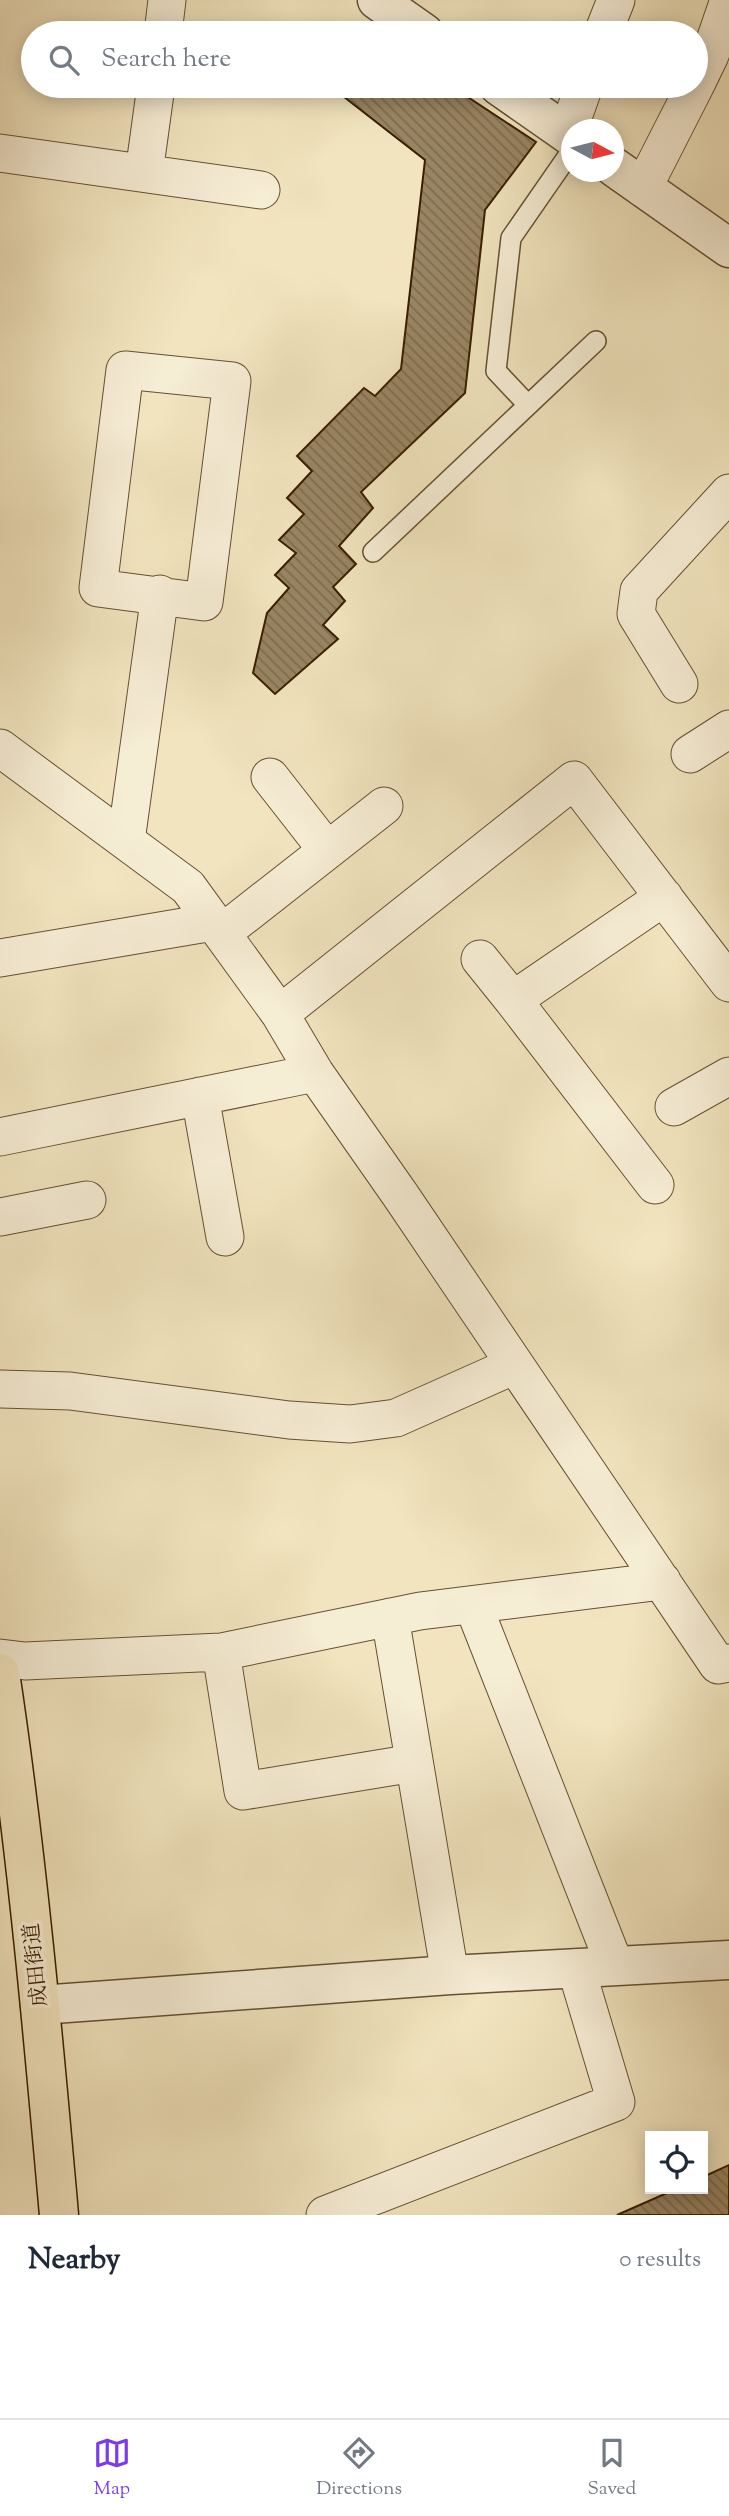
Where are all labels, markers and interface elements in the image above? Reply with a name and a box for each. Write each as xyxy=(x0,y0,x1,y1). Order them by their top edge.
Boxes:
search box xyxy=(21,21,708,98)
icon: search xyxy=(45,41,83,79)
text: Search here xyxy=(101,41,231,78)
north arrow xyxy=(561,119,624,182)
street label: 成田街道 xyxy=(18,1921,56,2008)
map controls xyxy=(645,2131,708,2194)
button: locate xyxy=(645,2131,708,2194)
text: Nearby xyxy=(28,2239,120,2282)
text: 0 results xyxy=(619,2244,701,2277)
tab: Map xyxy=(93,2434,131,2503)
tab: Directions xyxy=(316,2434,402,2503)
tab: Saved xyxy=(587,2434,636,2503)

